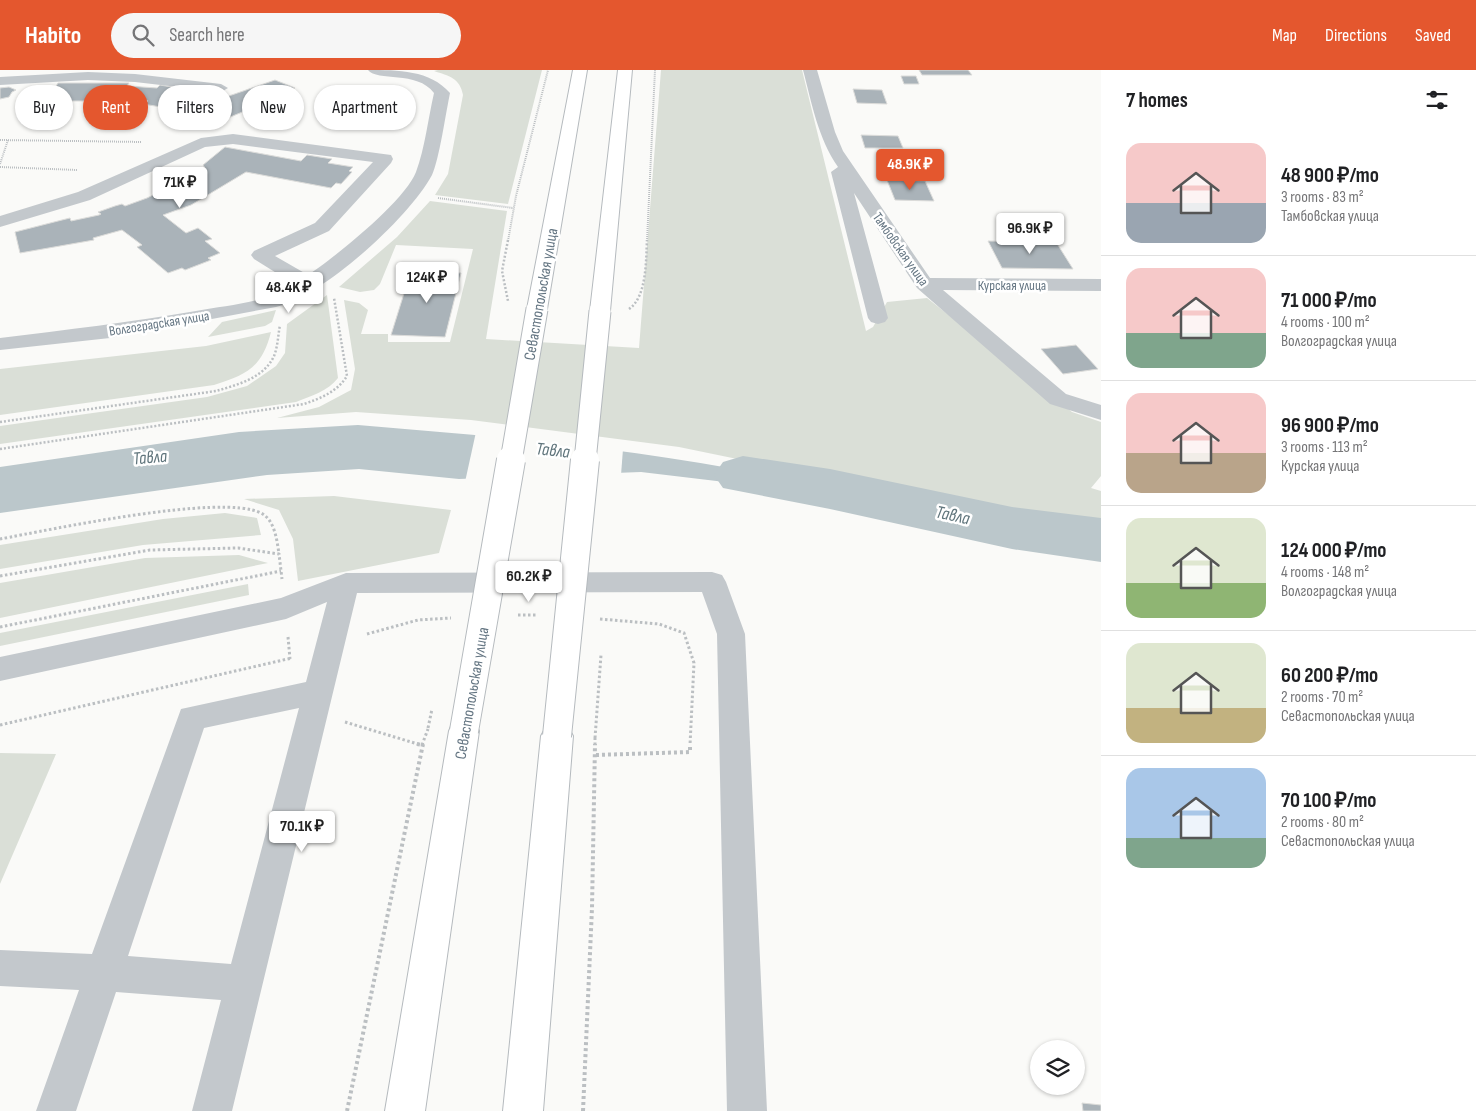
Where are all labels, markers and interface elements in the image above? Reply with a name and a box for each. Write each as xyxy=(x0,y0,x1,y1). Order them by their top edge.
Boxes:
search box xyxy=(111,13,461,58)
text: Habito xyxy=(25,21,81,50)
icon: search xyxy=(129,21,157,49)
text: Search here xyxy=(169,24,245,47)
text: Map xyxy=(1272,25,1297,46)
text: Directions xyxy=(1325,25,1387,46)
text: Saved xyxy=(1415,25,1451,46)
chip: Buy xyxy=(15,85,73,130)
chip: Rent xyxy=(83,85,148,130)
chip: Filters xyxy=(158,85,232,130)
chip: New xyxy=(242,85,304,130)
chip: Apartment xyxy=(314,85,416,130)
icon: filters xyxy=(1423,86,1451,114)
text: 7 homes xyxy=(1126,88,1188,113)
pin: 48.9K ₽ xyxy=(864,148,956,191)
text: 48.9K ₽ xyxy=(887,155,933,174)
icon: home xyxy=(1166,163,1226,223)
text: 48 900 ₽/mo xyxy=(1281,163,1379,188)
pin: 71K ₽ xyxy=(145,166,215,209)
text: 71K ₽ xyxy=(163,173,197,192)
text: 3 rooms · 83 m² xyxy=(1281,188,1364,207)
text: Тамбовская улица xyxy=(1281,207,1379,226)
street label: Тамбовская улица xyxy=(869,209,932,289)
pin: 96.9K ₽ xyxy=(984,212,1076,255)
text: 96.9K ₽ xyxy=(1007,219,1053,238)
street label: Севастопольская улица xyxy=(521,227,562,362)
pin: 124K ₽ xyxy=(386,262,468,304)
text: 124K ₽ xyxy=(407,268,447,287)
pin: 48.4K ₽ xyxy=(243,272,335,314)
street label: Курская улица xyxy=(978,277,1046,294)
text: 48.4K ₽ xyxy=(266,278,312,297)
icon: home xyxy=(1166,288,1226,348)
text: 71 000 ₽/mo xyxy=(1281,288,1377,313)
street label: Волгоградская улица xyxy=(108,307,210,340)
text: 4 rooms · 100 m² xyxy=(1281,313,1370,332)
text: Волгоградская улица xyxy=(1281,332,1397,351)
icon: home xyxy=(1166,413,1226,473)
text: 96 900 ₽/mo xyxy=(1281,413,1379,438)
water label: Тавла xyxy=(535,438,572,463)
text: 3 rooms · 113 m² xyxy=(1281,438,1368,457)
water label: Тавла xyxy=(132,445,169,469)
text: Курская улица xyxy=(1281,457,1359,476)
water label: Тавла xyxy=(934,502,972,529)
icon: home xyxy=(1166,538,1226,598)
text: 124 000 ₽/mo xyxy=(1281,538,1387,563)
pin: 60.2K ₽ xyxy=(483,560,575,603)
text: 4 rooms · 148 m² xyxy=(1281,563,1369,582)
text: 60.2K ₽ xyxy=(506,567,552,586)
text: Волгоградская улица xyxy=(1281,582,1397,601)
street label: Севастопольская улица xyxy=(452,626,493,761)
icon: home xyxy=(1166,663,1226,723)
text: 60 200 ₽/mo xyxy=(1281,663,1378,688)
text: 2 rooms · 70 m² xyxy=(1281,688,1363,707)
text: Севастопольская улица xyxy=(1281,707,1415,726)
icon: home xyxy=(1166,788,1226,848)
text: 70 100 ₽/mo xyxy=(1281,788,1376,813)
pin: 70.1K ₽ xyxy=(256,810,348,853)
text: 2 rooms · 80 m² xyxy=(1281,813,1364,832)
text: 70.1K ₽ xyxy=(280,817,324,836)
text: Севастопольская улица xyxy=(1281,832,1415,851)
map controls xyxy=(1030,1040,1085,1095)
button: layers xyxy=(1030,1040,1085,1095)

